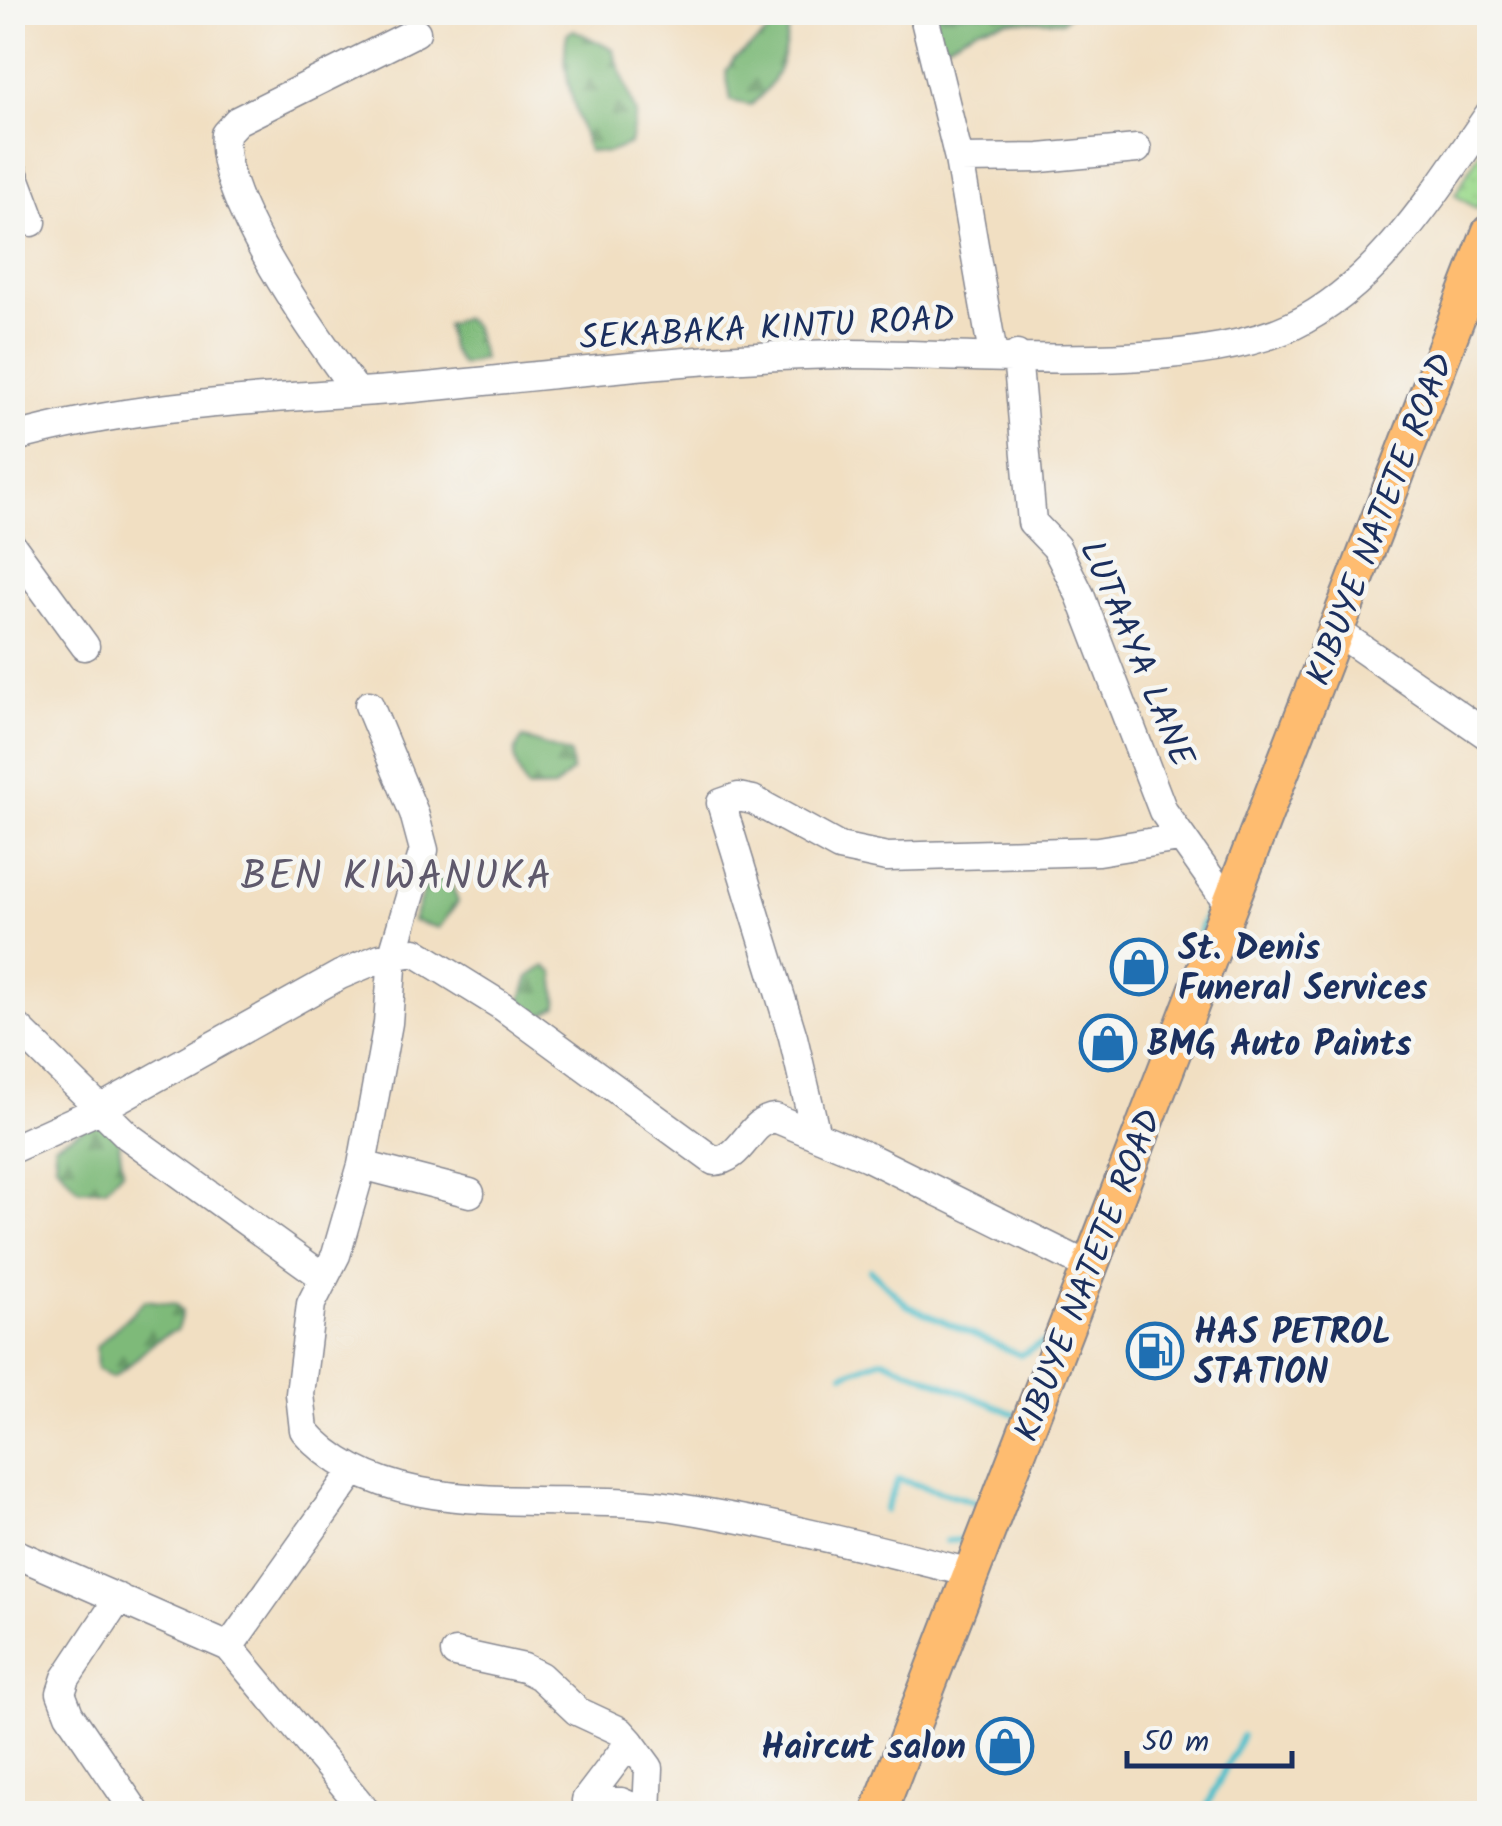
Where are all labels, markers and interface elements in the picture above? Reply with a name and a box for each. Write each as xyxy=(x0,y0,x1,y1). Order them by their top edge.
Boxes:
street label: SEKABAKA KINTU ROAD xyxy=(578,292,956,368)
street label: KIBUYE NATETE ROAD xyxy=(1292,345,1471,695)
street label: LUTAAYA LANE xyxy=(1062,532,1209,778)
district label: BEN KIWANUKA xyxy=(241,846,553,910)
place label: St. Denis Funeral Services xyxy=(1178,922,1427,1018)
shop icon: St. Denis Funeral Services xyxy=(1109,937,1169,997)
shop icon: BMG Auto Paints xyxy=(1078,1013,1138,1073)
place label: BMG Auto Paints xyxy=(1147,1018,1412,1074)
street label: KIBUYE NATETE ROAD xyxy=(1000,1101,1179,1451)
place label: HAS PETROL STATION xyxy=(1194,1306,1391,1402)
fuel station icon: HAS PETROL STATION xyxy=(1125,1321,1185,1381)
scale bar xyxy=(1127,1706,1292,1768)
shop icon: Haircut salon xyxy=(975,1716,1035,1776)
text: 50 m xyxy=(1142,1719,1209,1767)
place label: Haircut salon xyxy=(761,1721,966,1777)

